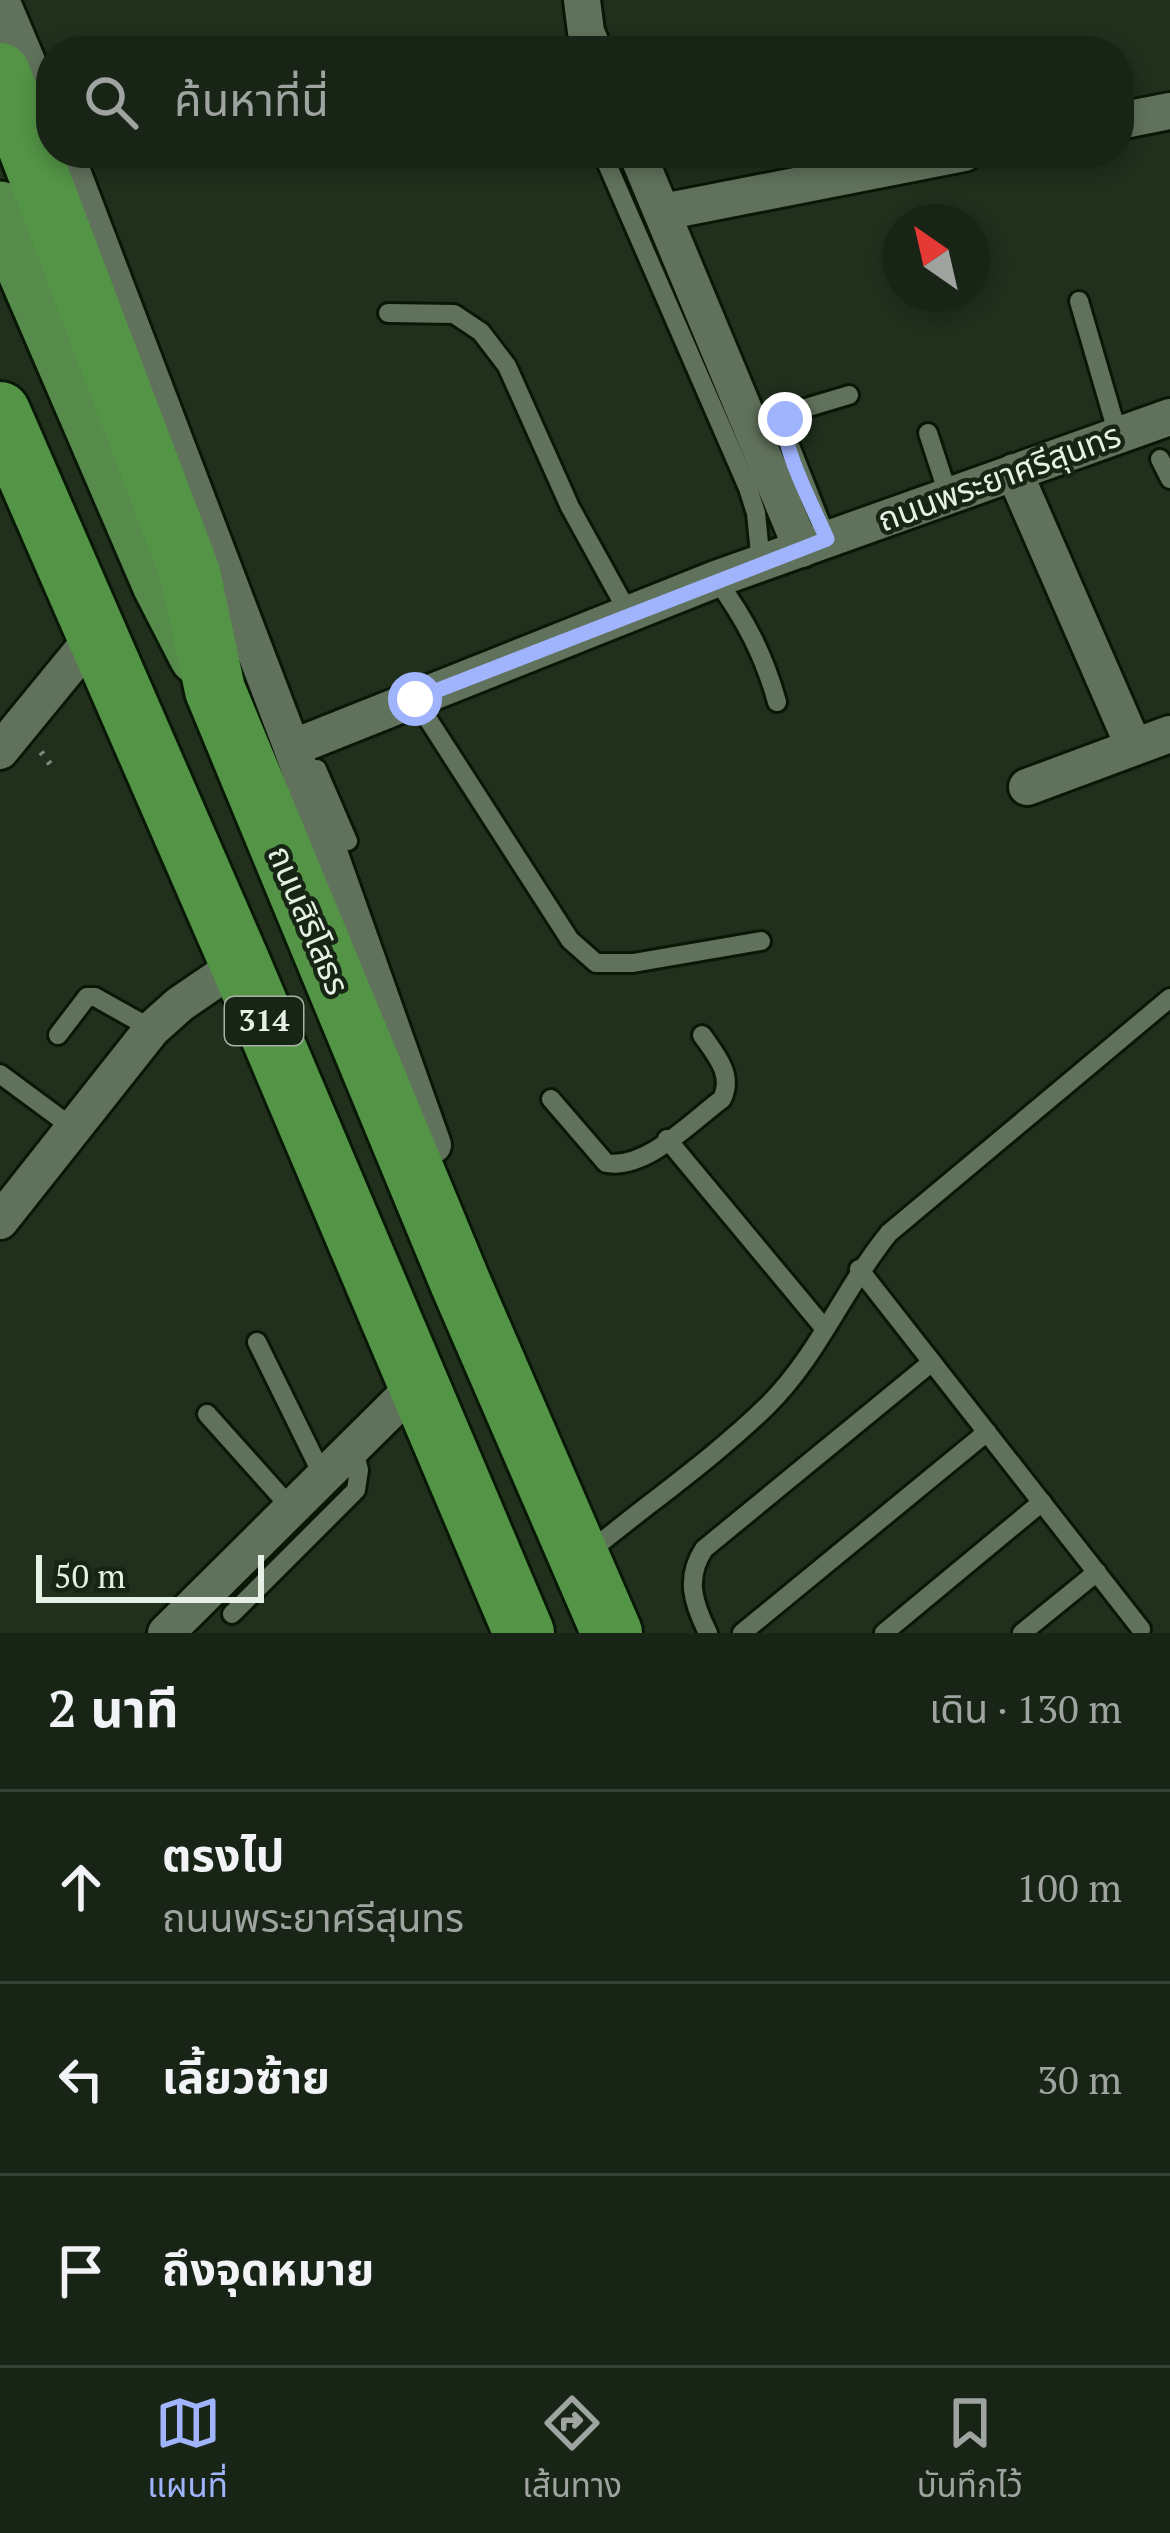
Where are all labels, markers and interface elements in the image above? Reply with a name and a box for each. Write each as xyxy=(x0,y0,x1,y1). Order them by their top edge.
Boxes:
search box xyxy=(36,36,1134,168)
icon: search xyxy=(78,69,144,135)
text: ค้นหาที่นี่ xyxy=(174,69,329,129)
north arrow xyxy=(882,204,990,312)
route end xyxy=(758,392,812,446)
street label: ถนนพระยาศรีสุนทร xyxy=(871,413,1126,540)
route start xyxy=(388,672,442,726)
street label: ถนนสิริโสธร xyxy=(259,839,360,1001)
road number: 314 xyxy=(225,997,303,1045)
scale bar xyxy=(36,1549,264,1602)
text: 50 m xyxy=(54,1554,126,1597)
text: 2 นาที xyxy=(48,1674,179,1742)
text: เดิน · 130 m xyxy=(929,1682,1122,1734)
text: ตรงไป xyxy=(162,1824,284,1884)
icon: ahead xyxy=(48,1854,114,1920)
text: 100 m xyxy=(1017,1861,1122,1913)
text: ถนนพระยาศรีสุนทร xyxy=(162,1891,464,1943)
icon: left xyxy=(48,2046,114,2112)
text: เลี้ยวซ้าย xyxy=(162,2046,330,2106)
text: 30 m xyxy=(1037,2053,1122,2105)
icon: arrive xyxy=(48,2238,114,2304)
text: ถึงจุดหมาย xyxy=(162,2238,374,2298)
tab: แผนที่ xyxy=(147,2390,228,2512)
tab: เส้นทาง xyxy=(522,2390,622,2512)
tab: บันทึกไว้ xyxy=(917,2390,1023,2512)

